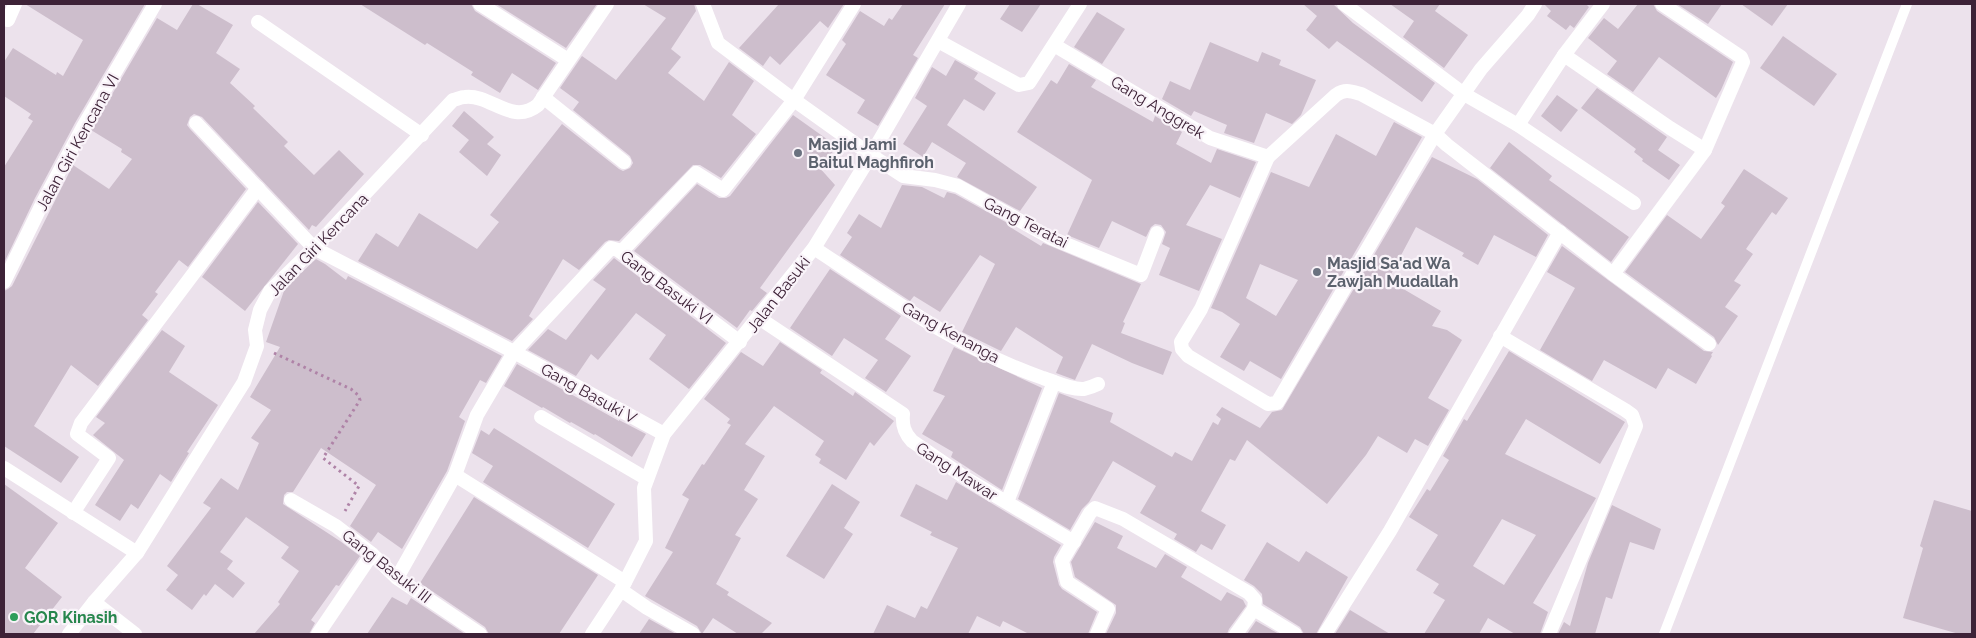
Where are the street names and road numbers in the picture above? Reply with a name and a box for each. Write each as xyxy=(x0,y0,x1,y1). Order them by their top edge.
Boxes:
street label: Jalan Giri Kencana VI xyxy=(32,71,123,214)
street label: Gang Anggrek xyxy=(1107,72,1209,143)
street label: Jalan Giri Kencana xyxy=(265,189,372,299)
street label: Gang Teratai xyxy=(980,193,1071,252)
street label: Gang Basuki VI xyxy=(617,247,717,328)
street label: Jalan Basuki xyxy=(743,252,814,336)
street label: Gang Kenanga xyxy=(899,298,1003,367)
street label: Gang Basuki V xyxy=(538,359,640,428)
street label: Gang Mawar xyxy=(913,438,1001,505)
street label: Gang Basuki III xyxy=(338,526,435,607)

